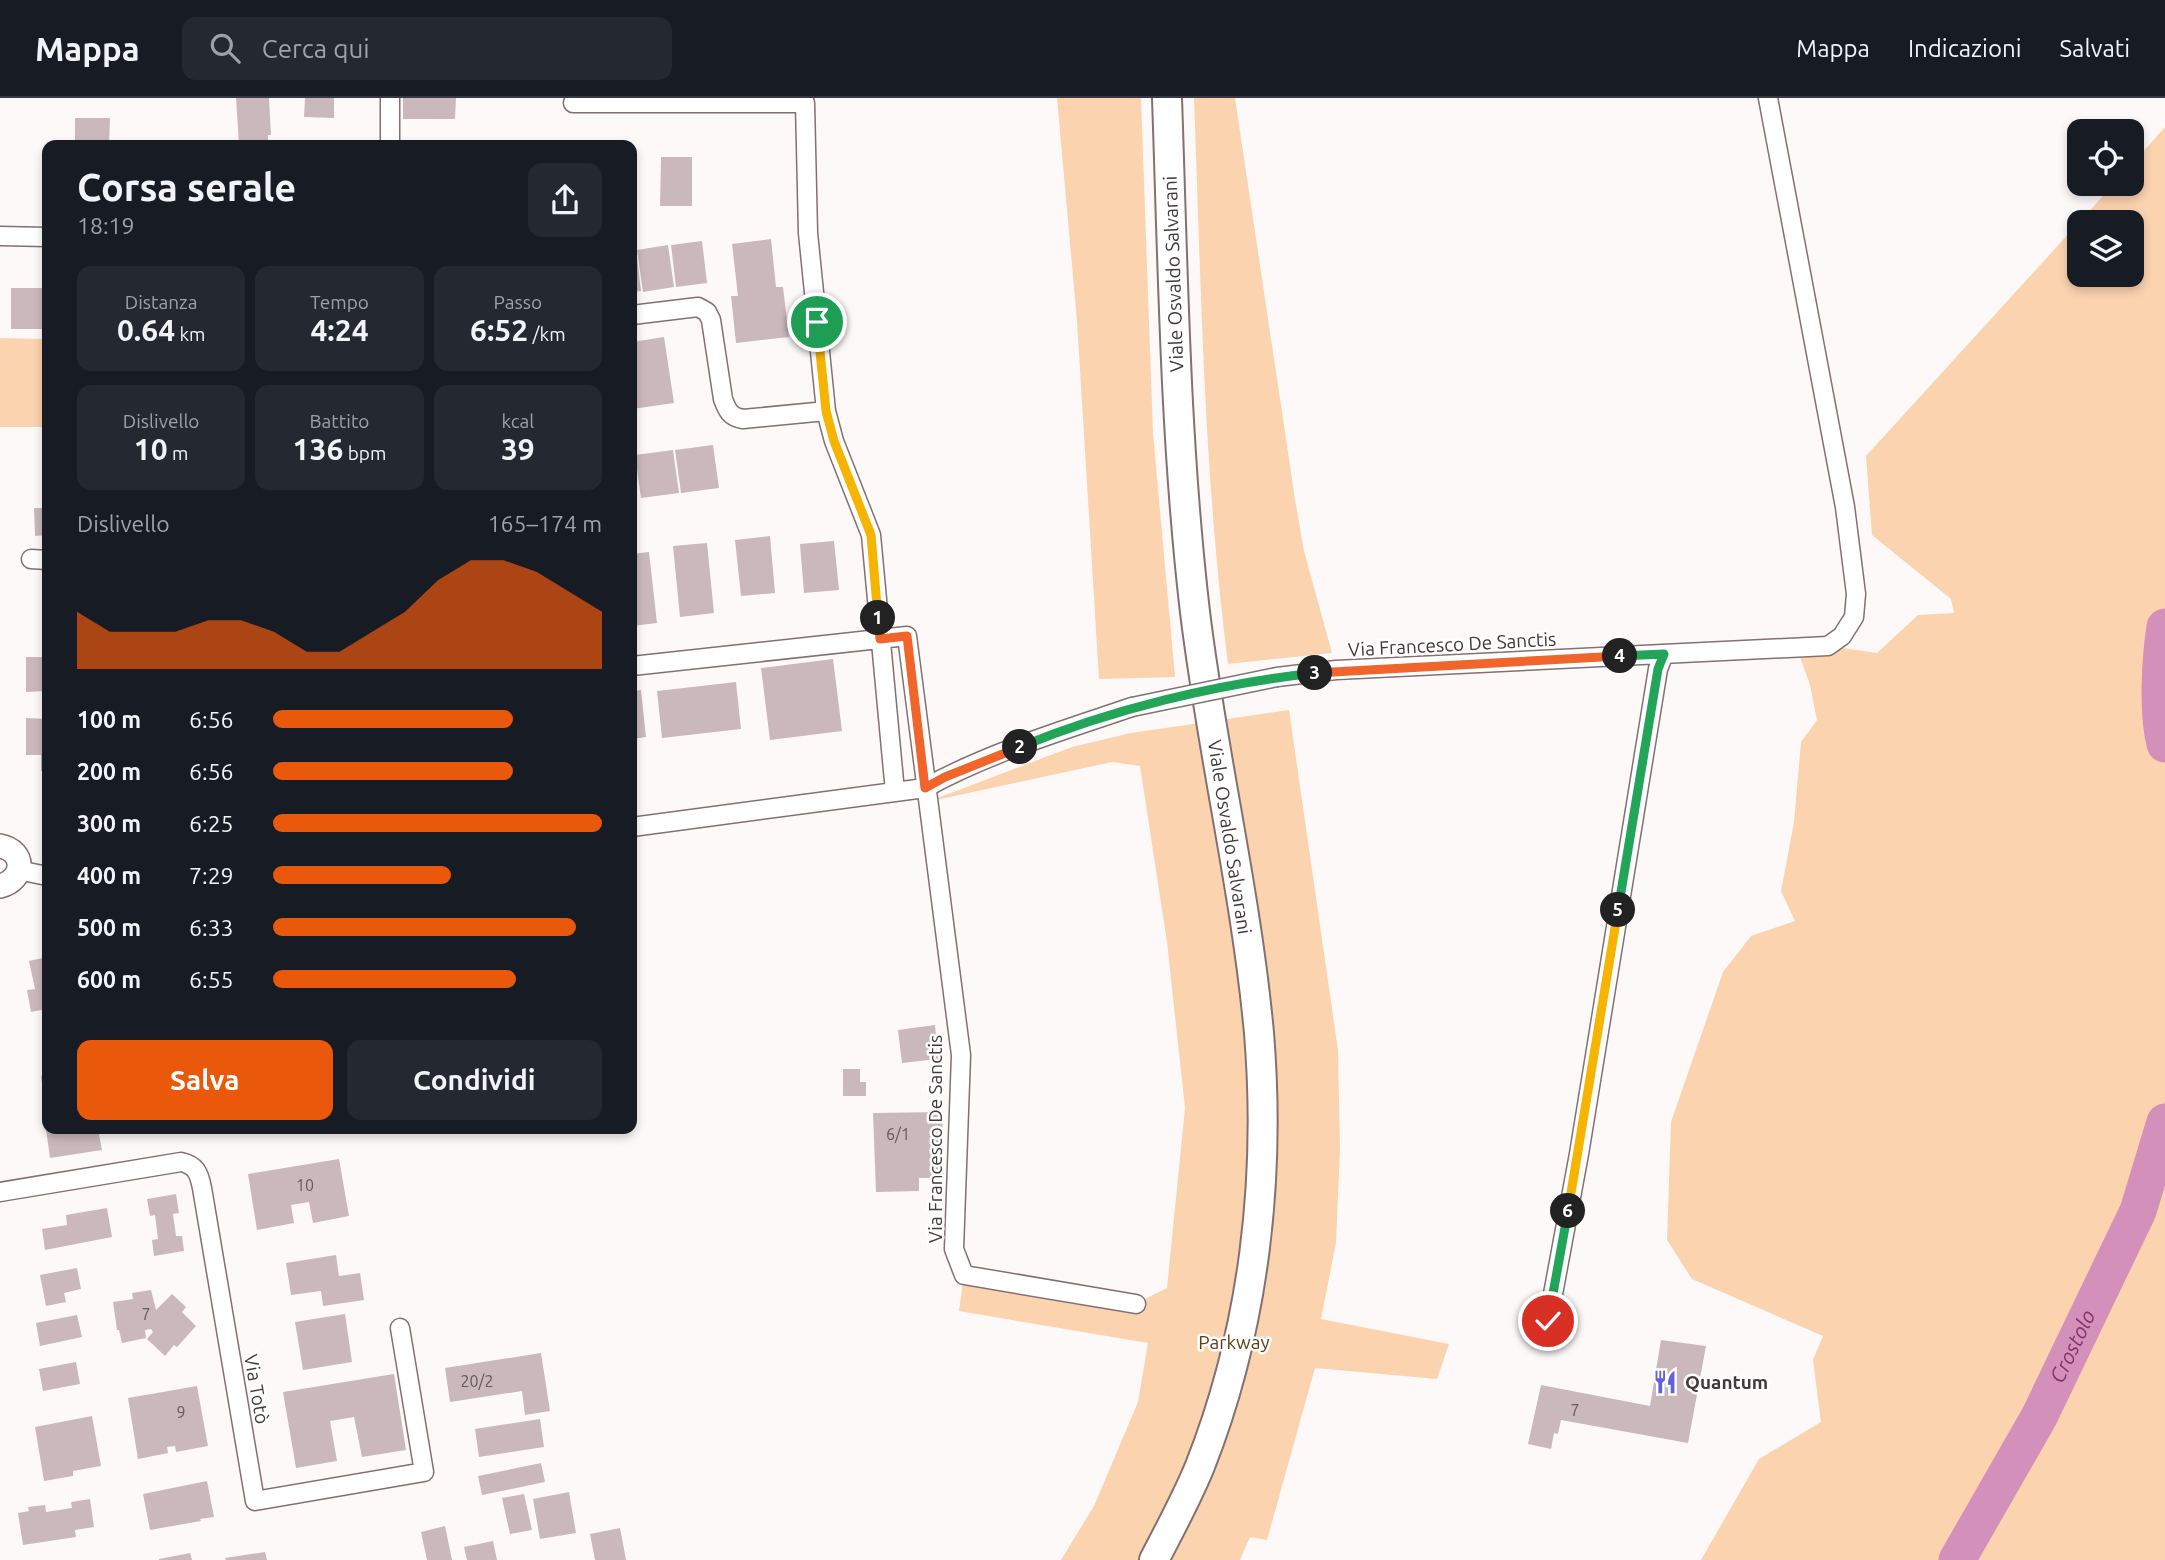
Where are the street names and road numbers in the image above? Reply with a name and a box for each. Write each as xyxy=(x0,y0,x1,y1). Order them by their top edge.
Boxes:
street label: Viale Osvaldo Salvarani xyxy=(1159,175,1187,373)
street label: Via Francesco De Sanctis xyxy=(1347,628,1557,660)
street label: Viale Osvaldo Salvarani xyxy=(1204,738,1256,936)
street label: Via Francesco De Sanctis xyxy=(924,1035,946,1243)
street label: Via Totò xyxy=(240,1352,274,1426)

